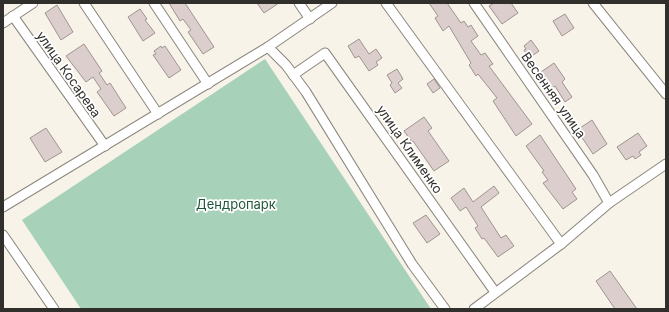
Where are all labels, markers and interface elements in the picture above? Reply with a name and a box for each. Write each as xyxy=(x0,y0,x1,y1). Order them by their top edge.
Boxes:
street label: улица Косарева xyxy=(33,28,105,120)
street label: Весенняя улица xyxy=(518,49,590,141)
street label: улица Клименко xyxy=(374,102,447,196)
park label: Дендропарк xyxy=(196,196,276,212)

